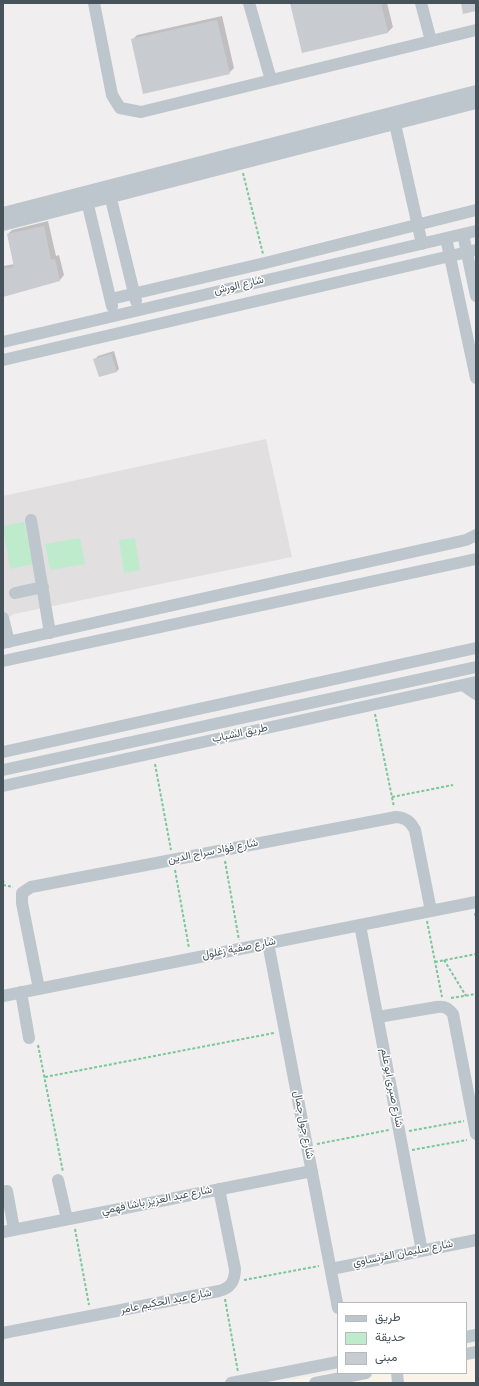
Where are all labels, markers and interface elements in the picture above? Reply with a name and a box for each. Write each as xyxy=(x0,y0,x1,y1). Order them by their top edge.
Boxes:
street label: شارع الورش xyxy=(213,274,265,298)
street label: طريق الشباب xyxy=(211,722,269,746)
street label: شارع فؤاد سراج الدين xyxy=(167,837,259,867)
street label: شارع صفية زغلول xyxy=(201,935,277,963)
street label: شارع صبرى ابو علم xyxy=(377,1047,405,1129)
street label: شارع جول جمال xyxy=(290,1090,316,1160)
street label: شارع عبد العزيز باشا فهمي xyxy=(101,1184,213,1218)
street label: شارع سليمان الفرنساوي xyxy=(352,1238,454,1270)
street label: شارع عبد الحكيم عامر xyxy=(119,1287,213,1317)
legend xyxy=(337,1302,467,1374)
text: طريق xyxy=(375,1309,400,1326)
text: حديقة xyxy=(375,1329,405,1346)
text: مبنى xyxy=(375,1349,397,1366)

